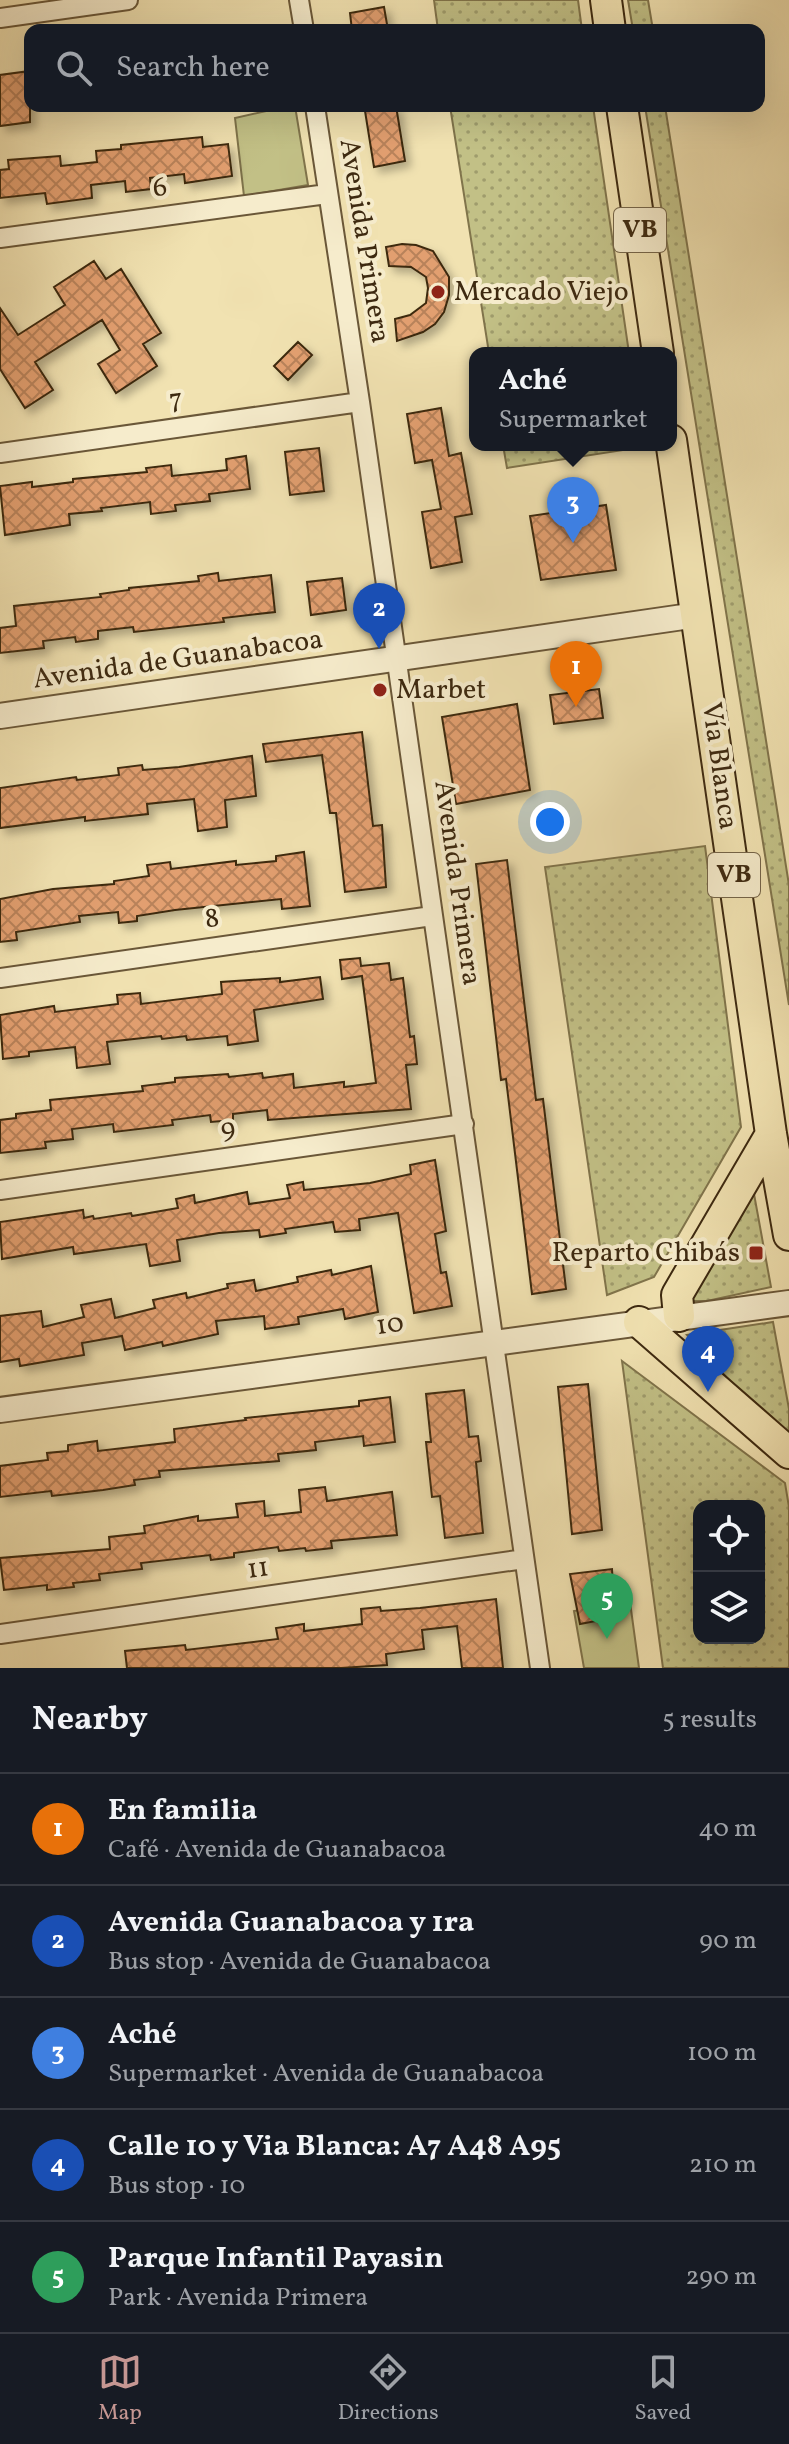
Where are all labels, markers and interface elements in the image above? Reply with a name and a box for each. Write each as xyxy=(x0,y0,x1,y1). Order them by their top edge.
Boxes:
search box xyxy=(24,24,765,112)
icon: search xyxy=(52,46,96,90)
text: Search here xyxy=(116,47,270,89)
street label: Avenida Primera xyxy=(329,136,399,346)
street label: 6 xyxy=(150,168,170,208)
road number: VB xyxy=(614,208,666,252)
place label: Mercado Viejo xyxy=(454,273,629,312)
marker: Mercado Viejo xyxy=(429,283,447,301)
popup xyxy=(469,347,677,451)
text: Aché xyxy=(498,360,567,402)
street label: 7 xyxy=(167,380,185,420)
text: Supermarket xyxy=(498,402,648,438)
pin: 3 xyxy=(547,477,599,543)
pin: 2 xyxy=(353,583,405,649)
street label: Avenida de Guanabacoa xyxy=(30,620,326,700)
pin: 1 xyxy=(550,641,602,707)
place label: Marbet xyxy=(396,671,486,710)
marker: Marbet xyxy=(371,681,389,699)
street label: Vía Blanca xyxy=(691,700,747,832)
street label: Avenida Primera xyxy=(423,778,491,988)
your location xyxy=(530,802,570,842)
road number: VB xyxy=(708,853,760,897)
street label: 8 xyxy=(202,899,222,939)
street label: 9 xyxy=(218,1109,238,1149)
place label: Reparto Chibás xyxy=(552,1234,740,1273)
marker: Reparto Chibás xyxy=(747,1244,765,1262)
street label: 10 xyxy=(374,1304,406,1346)
pin: 4 xyxy=(682,1326,734,1392)
map controls xyxy=(693,1500,765,1644)
button: locate xyxy=(693,1500,765,1572)
street label: 11 xyxy=(245,1548,271,1590)
button: layers xyxy=(693,1572,765,1644)
pin: 5 xyxy=(581,1573,633,1639)
text: Nearby xyxy=(32,1697,148,1744)
text: 5 results xyxy=(662,1702,757,1738)
text: En familia xyxy=(108,1790,257,1832)
text: 1 xyxy=(53,1811,63,1847)
text: 40 m xyxy=(698,1811,757,1847)
text: Café · Avenida de Guanabacoa xyxy=(108,1832,446,1868)
text: Avenida Guanabacoa y 1ra xyxy=(108,1902,474,1944)
text: 2 xyxy=(51,1923,65,1959)
text: 90 m xyxy=(699,1923,757,1959)
text: Bus stop · Avenida de Guanabacoa xyxy=(108,1944,491,1980)
text: Aché xyxy=(108,2014,177,2056)
text: 3 xyxy=(51,2035,65,2071)
text: 100 m xyxy=(687,2035,757,2071)
text: Supermarket · Avenida de Guanabacoa xyxy=(108,2056,544,2092)
text: Calle 10 y Via Blanca: A7 A48 A95 xyxy=(108,2126,561,2168)
text: 4 xyxy=(50,2147,66,2183)
text: 210 m xyxy=(689,2147,757,2183)
text: Bus stop · 10 xyxy=(108,2168,245,2204)
text: Parque Infantil Payasin xyxy=(108,2238,444,2280)
text: 5 xyxy=(52,2259,64,2295)
text: 290 m xyxy=(685,2259,757,2295)
text: Park · Avenida Primera xyxy=(108,2280,368,2316)
tab: Map xyxy=(98,2350,142,2429)
tab: Directions xyxy=(338,2350,439,2429)
tab: Saved xyxy=(634,2350,691,2429)

